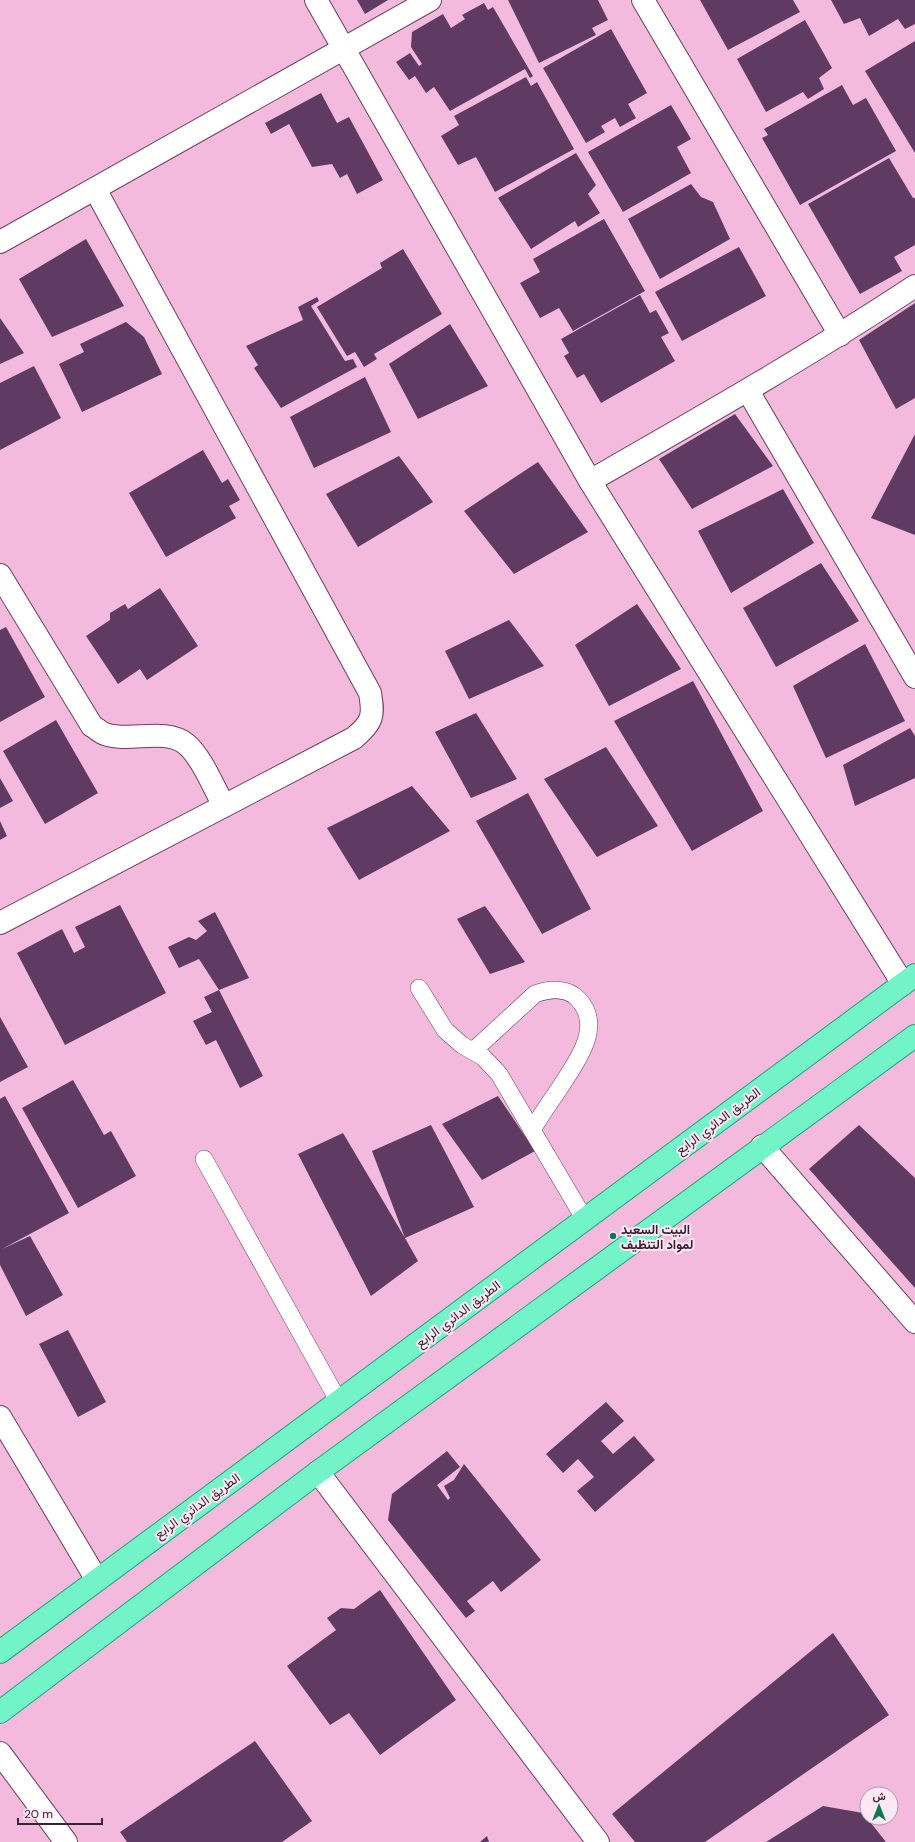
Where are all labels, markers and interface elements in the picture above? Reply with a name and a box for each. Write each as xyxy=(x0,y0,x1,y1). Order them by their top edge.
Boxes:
street label: الطريق الدائري الرابع xyxy=(672,1084,765,1160)
place label: البيت السعيد لمواد التنظيف xyxy=(621,1221,694,1253)
marker: البيت السعيد لمواد التنظيف xyxy=(608,1231,618,1241)
street label: الطريق الدائري الرابع xyxy=(412,1277,505,1353)
street label: الطريق الدائري الرابع xyxy=(151,1469,244,1544)
north arrow xyxy=(859,1786,899,1826)
text: ش xyxy=(872,1789,886,1803)
scale bar xyxy=(18,1800,102,1826)
text: 20 m xyxy=(24,1806,53,1822)

